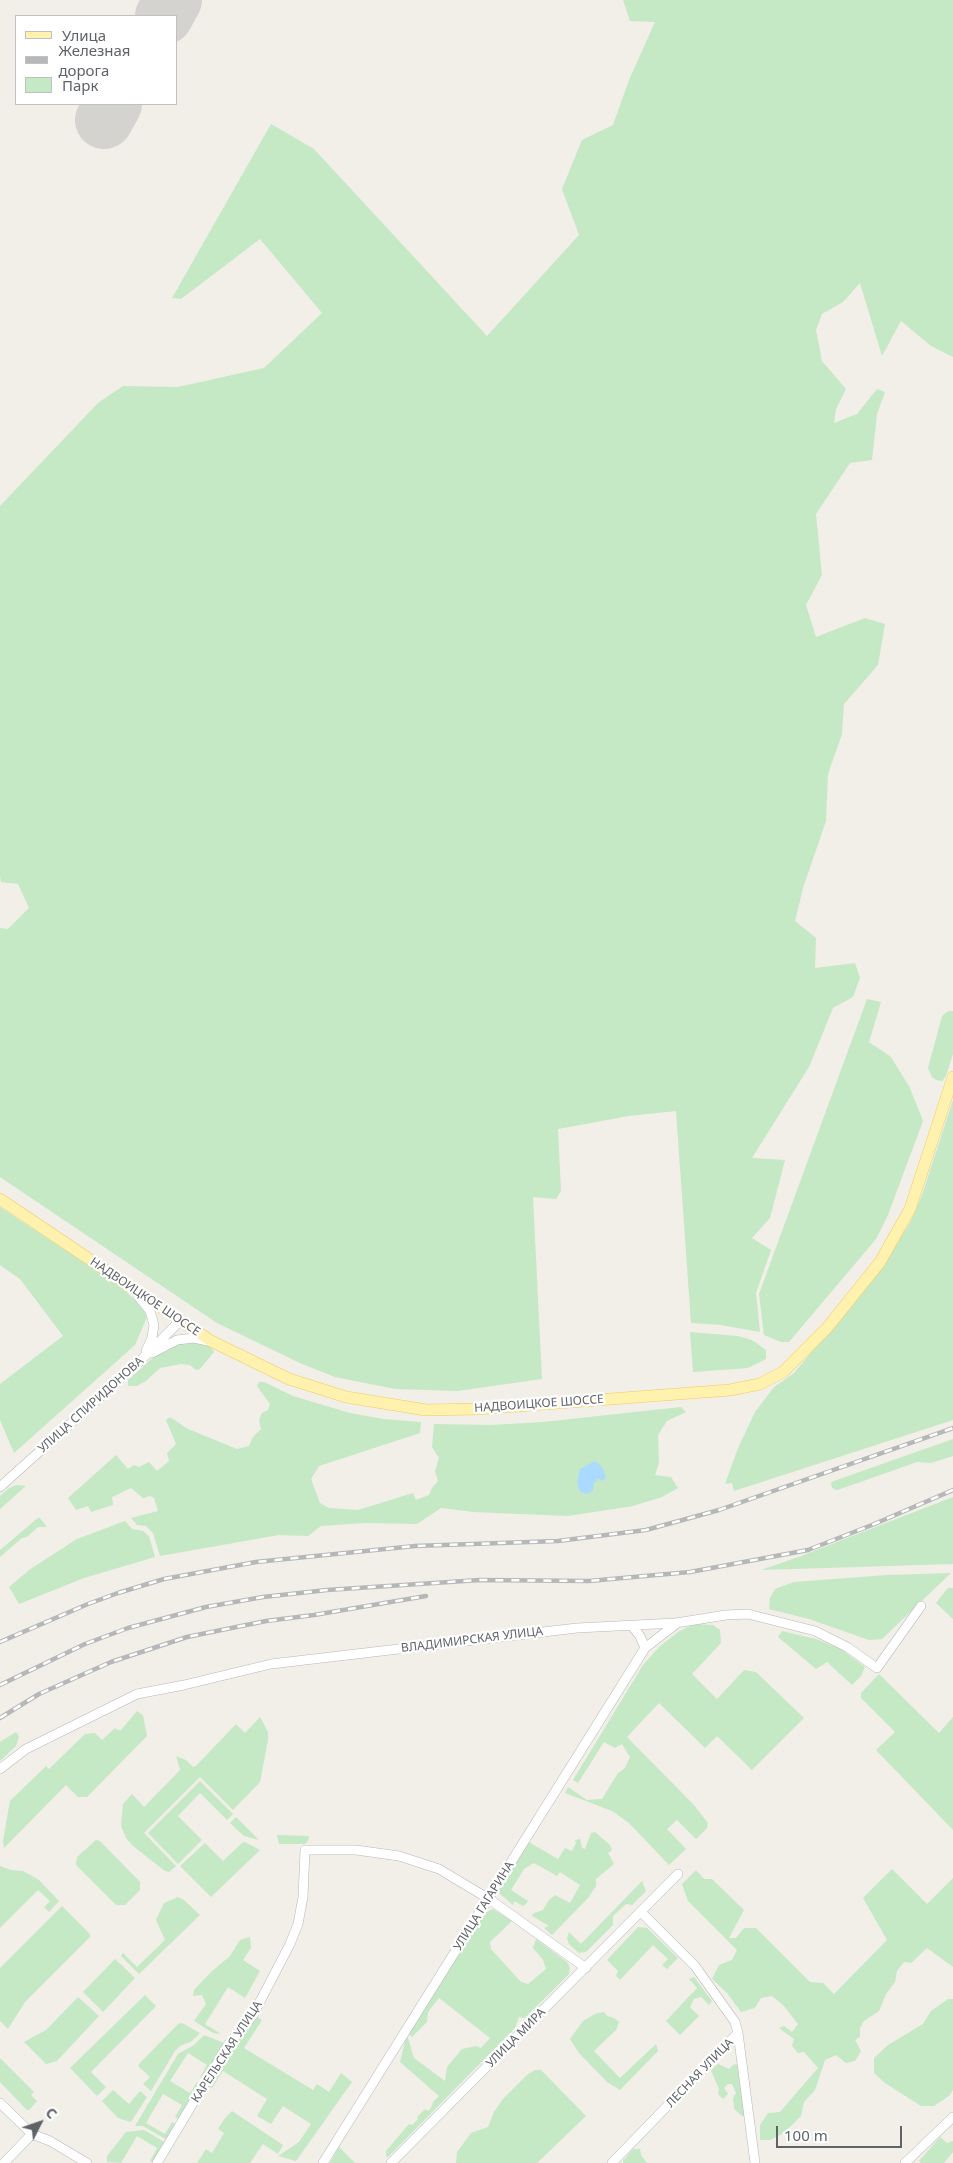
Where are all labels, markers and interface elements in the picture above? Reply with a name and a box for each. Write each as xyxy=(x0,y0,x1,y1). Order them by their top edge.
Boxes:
legend xyxy=(15,15,178,105)
text: Улица xyxy=(62,25,106,45)
text: Железная дорога xyxy=(58,40,131,80)
text: Парк xyxy=(62,75,98,95)
street label: НАДВОИЦКОЕ ШОССЕ xyxy=(87,1255,203,1339)
street label: УЛИЦА СПИРИДОНОВА xyxy=(35,1354,147,1456)
street label: НАДВОИЦКОЕ ШОССЕ xyxy=(474,1392,604,1416)
street label: ВЛАДИМИРСКАЯ УЛИЦА xyxy=(400,1624,544,1656)
street label: УЛИЦА ГАГАРИНА xyxy=(451,1859,517,1953)
street label: КАРЕЛЬСКАЯ УЛИЦА xyxy=(189,1998,265,2106)
street label: УЛИЦА МИРА xyxy=(483,2005,549,2071)
street label: ЛЕСНАЯ УЛИЦА xyxy=(663,2035,737,2111)
north arrow xyxy=(15,2098,65,2148)
text: С xyxy=(42,2103,62,2122)
scale bar xyxy=(778,2116,904,2148)
text: 100 m xyxy=(784,2125,828,2145)

